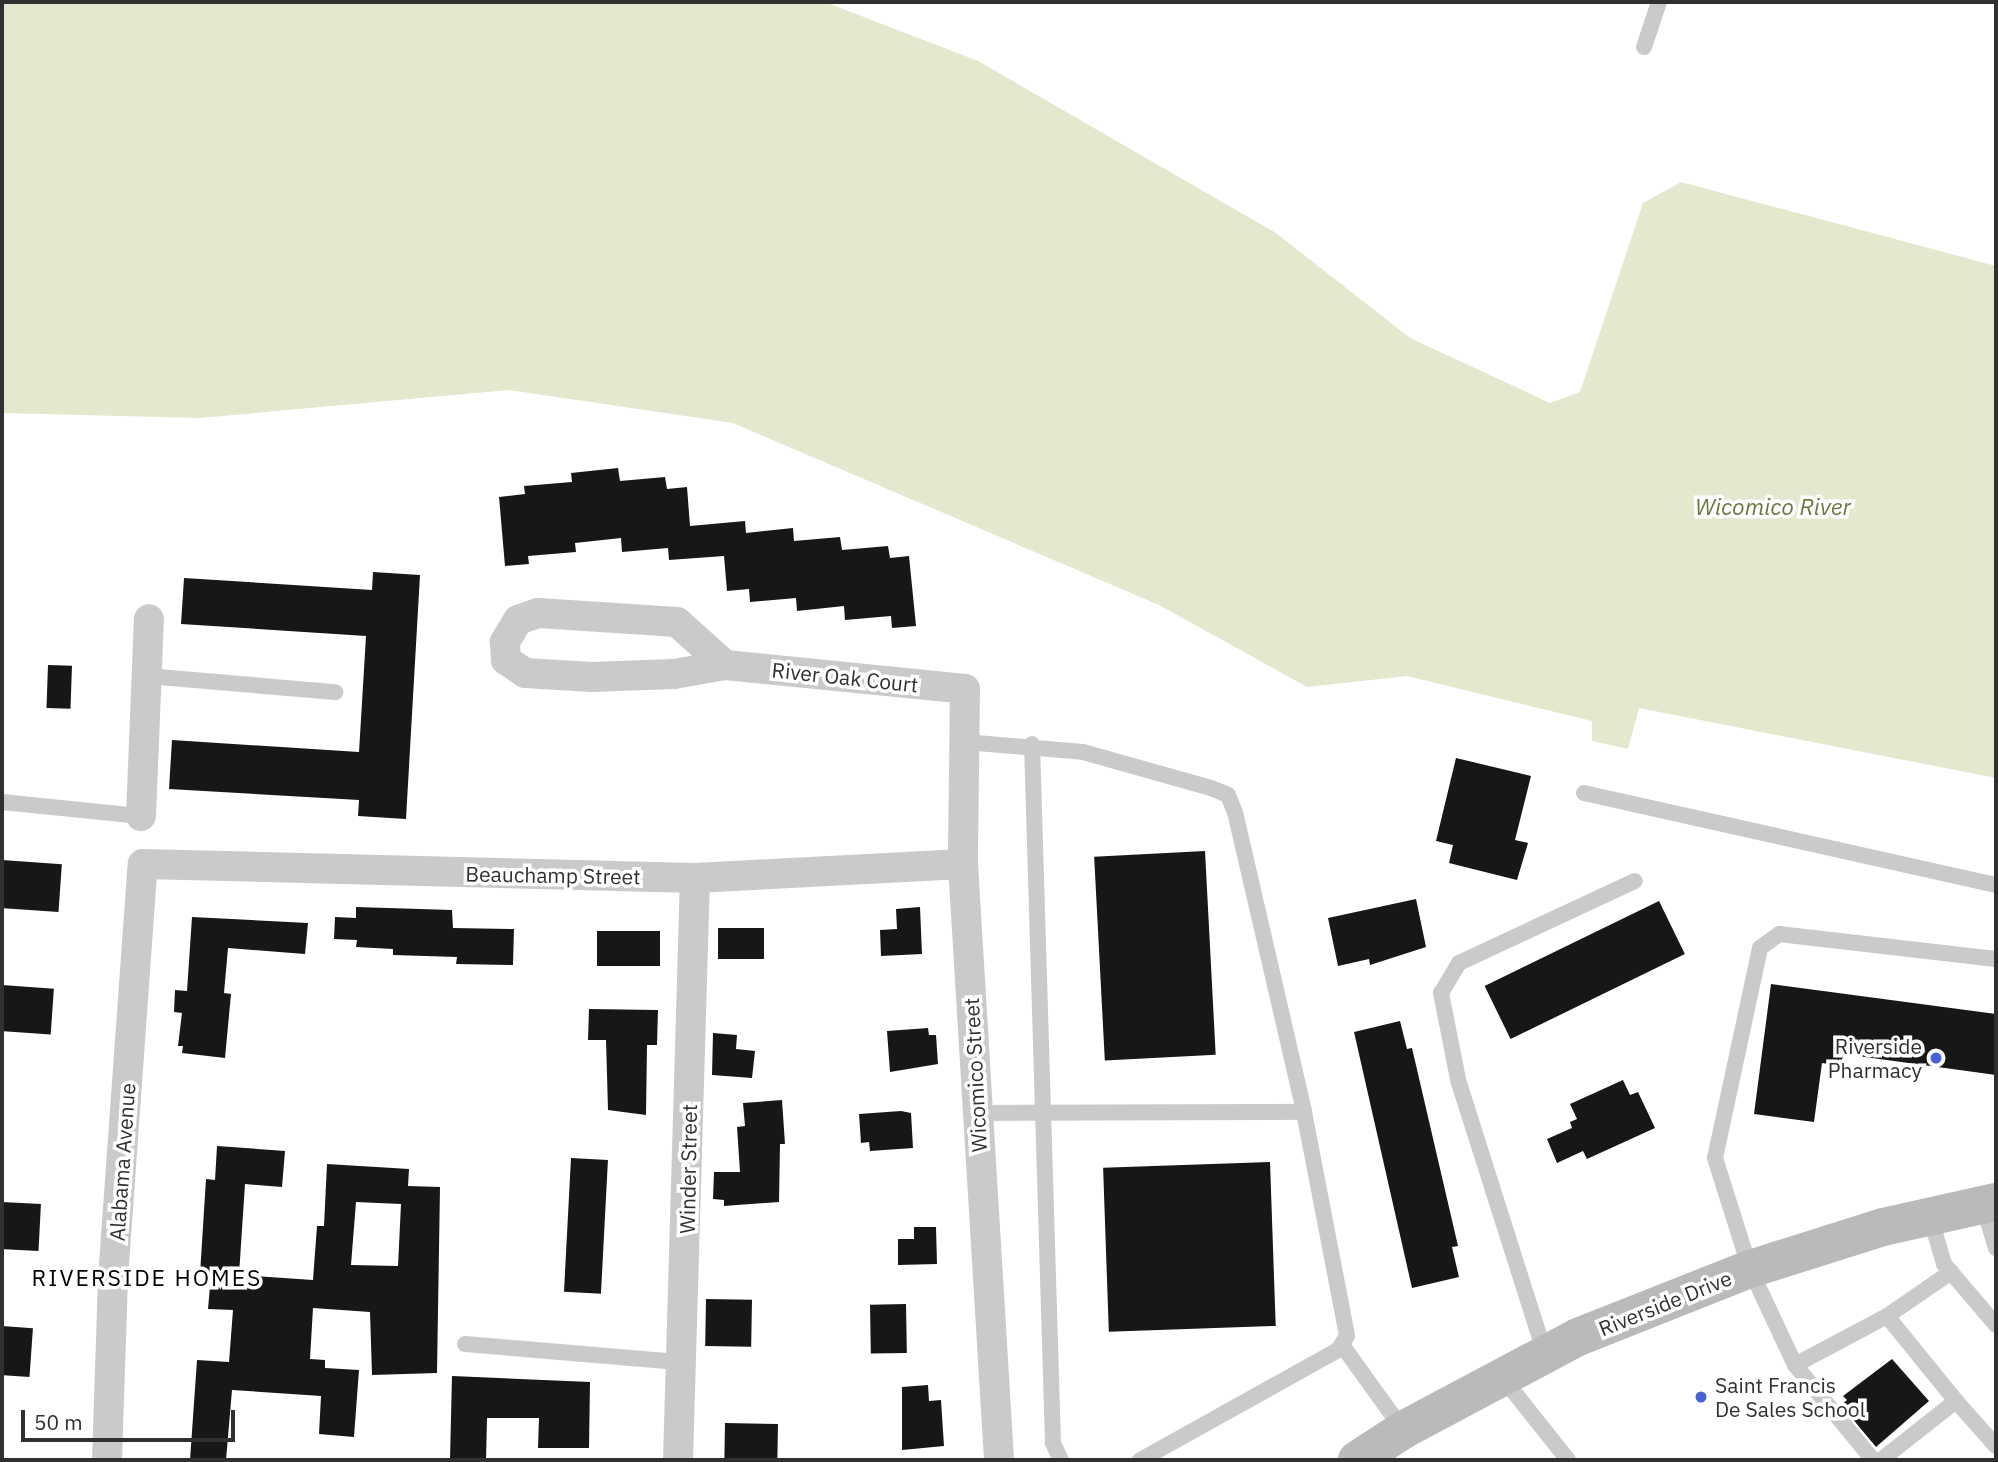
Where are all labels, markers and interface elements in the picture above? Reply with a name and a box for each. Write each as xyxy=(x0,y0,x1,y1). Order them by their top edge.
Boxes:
water label: Wicomico River xyxy=(1695,492,1851,520)
street label: River Oak Court xyxy=(771,657,919,697)
street label: Beauchamp Street xyxy=(465,861,641,889)
street label: Wicomico Street xyxy=(958,997,992,1153)
place label: Riverside Pharmacy xyxy=(1828,1033,1922,1083)
marker: Riverside Pharmacy xyxy=(1928,1050,1944,1066)
street label: Alabama Avenue xyxy=(104,1082,140,1242)
street label: Winder Street xyxy=(674,1104,702,1234)
district label: RIVERSIDE HOMES xyxy=(33,1263,261,1291)
street label: Riverside Drive xyxy=(1595,1265,1735,1341)
place label: Saint Francis De Sales School xyxy=(1715,1372,1865,1422)
marker: Saint Francis De Sales School xyxy=(1693,1389,1709,1405)
scale bar xyxy=(24,1396,238,1440)
text: 50 m xyxy=(34,1408,83,1436)

